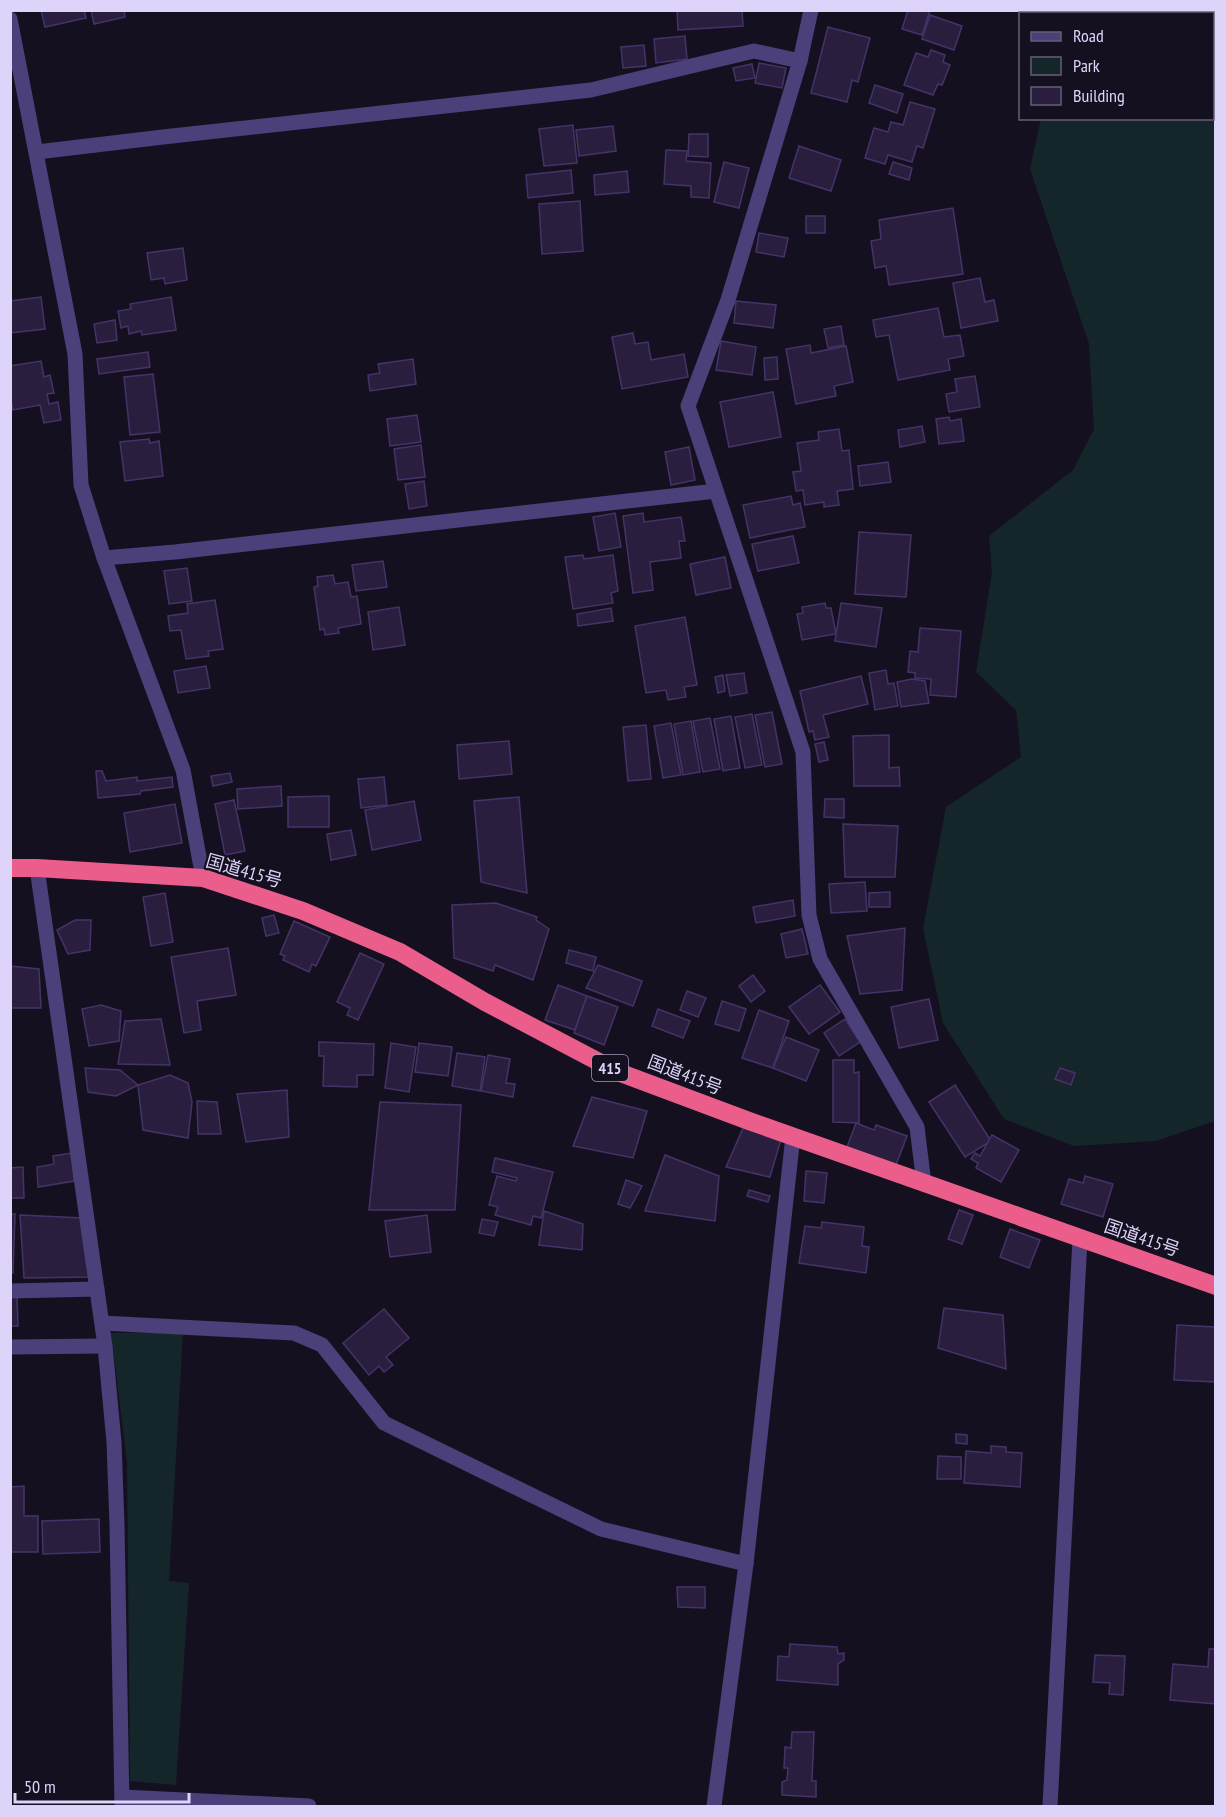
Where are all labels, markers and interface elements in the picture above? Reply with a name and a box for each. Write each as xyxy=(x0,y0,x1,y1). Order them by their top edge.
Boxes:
legend xyxy=(1019,12,1214,120)
text: Road xyxy=(1073,24,1104,47)
text: Park xyxy=(1073,54,1100,77)
text: Building xyxy=(1073,84,1125,107)
street label: 国道415号 xyxy=(203,849,285,892)
street label: 国道415号 xyxy=(645,1050,726,1099)
road number: 415 xyxy=(592,1055,628,1081)
street label: 国道415号 xyxy=(1101,1214,1183,1261)
scale bar xyxy=(15,1766,189,1804)
text: 50 m xyxy=(24,1775,56,1798)

